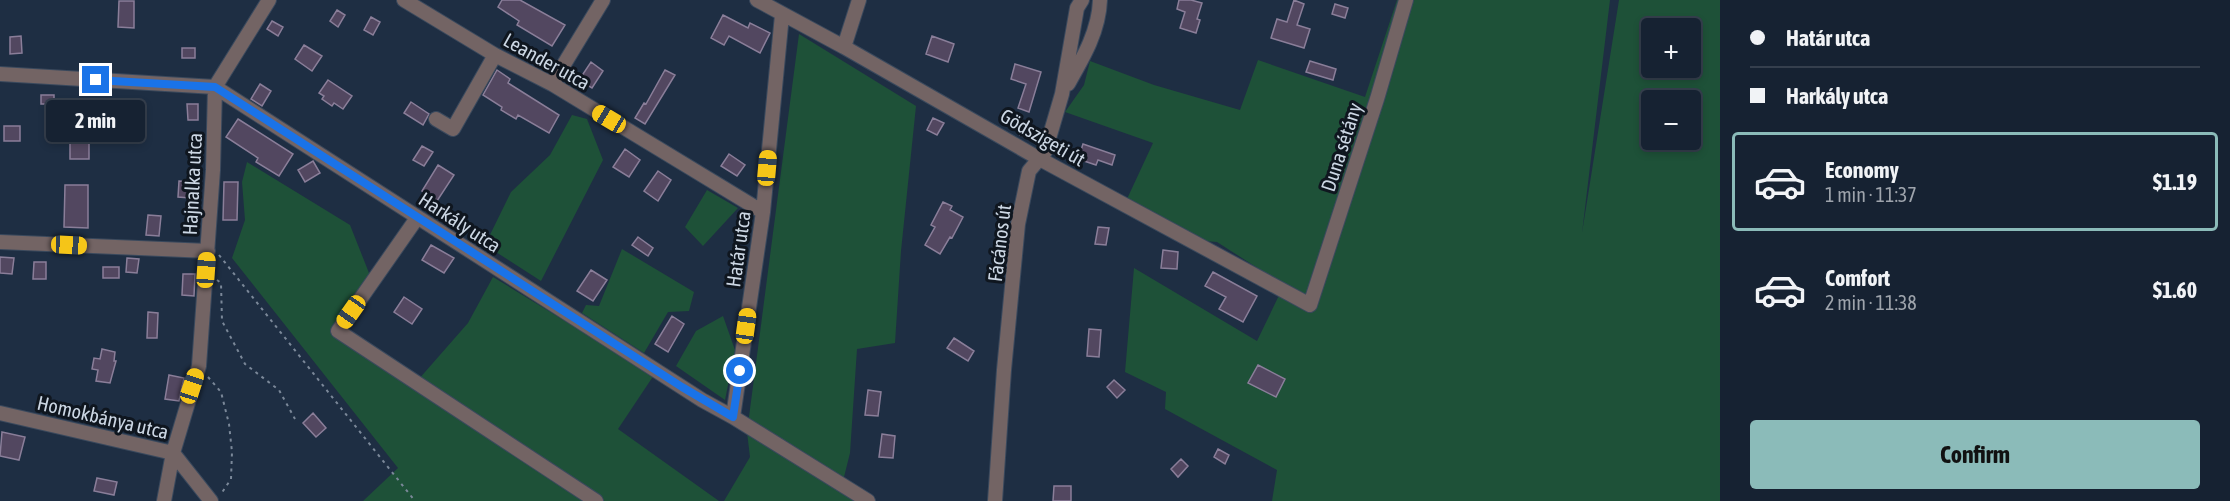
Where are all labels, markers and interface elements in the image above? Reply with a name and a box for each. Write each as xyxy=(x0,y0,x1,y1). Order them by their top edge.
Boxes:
map controls xyxy=(1641,18,1701,150)
button: + xyxy=(1641,18,1701,78)
text: Határ utca xyxy=(1786,25,1870,51)
street label: Leander utca xyxy=(500,28,594,94)
route end xyxy=(82,66,109,93)
text: Harkály utca xyxy=(1786,83,1888,109)
button: − xyxy=(1641,90,1701,150)
street label: Duna sétány xyxy=(1316,100,1366,194)
callout: 2 min xyxy=(46,101,146,143)
car xyxy=(589,102,629,136)
street label: Gödszigeti út xyxy=(996,104,1090,171)
text: 2 min xyxy=(75,109,116,132)
street label: Hajnalka utca xyxy=(178,132,206,236)
car xyxy=(756,149,778,187)
icon: car xyxy=(1753,155,1807,209)
text: Economy xyxy=(1825,157,1899,183)
text: $1.19 xyxy=(2153,169,2197,195)
text: 1 min · 11:37 xyxy=(1825,183,1917,206)
street label: Harkály utca xyxy=(415,187,505,257)
street label: Fácános út xyxy=(983,203,1015,283)
street label: Határ utca xyxy=(721,209,755,289)
car xyxy=(51,235,87,255)
car xyxy=(196,251,216,289)
icon: car xyxy=(1753,263,1807,317)
text: Comfort xyxy=(1825,265,1890,291)
text: $1.60 xyxy=(2153,277,2197,303)
text: 2 min · 11:38 xyxy=(1825,291,1917,314)
car xyxy=(333,292,369,332)
car xyxy=(735,307,757,345)
route start xyxy=(726,357,753,384)
car xyxy=(178,366,206,406)
street label: Homokbánya utca xyxy=(35,391,171,443)
button: Confirm xyxy=(1750,420,2200,489)

